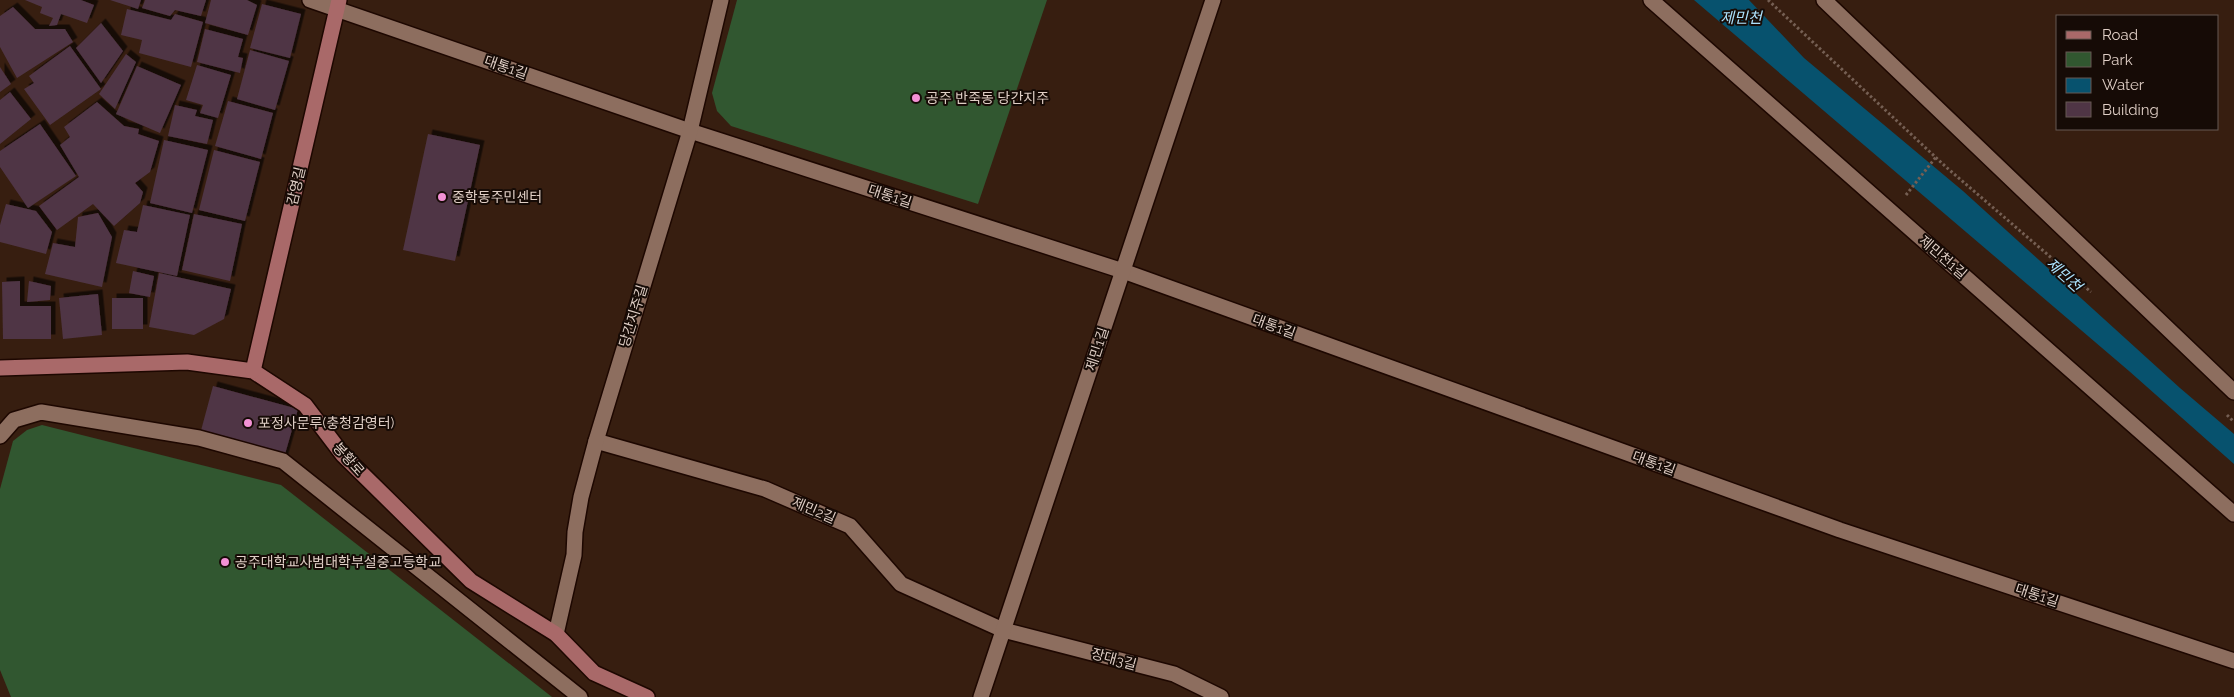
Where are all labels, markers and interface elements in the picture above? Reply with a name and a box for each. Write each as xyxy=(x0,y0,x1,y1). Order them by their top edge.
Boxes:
water label: 제민천 xyxy=(1720,9,1764,27)
legend xyxy=(2056,15,2219,130)
text: Road xyxy=(2102,26,2138,44)
text: Park xyxy=(2102,51,2133,69)
street label: 대통1길 xyxy=(482,52,530,82)
text: Water xyxy=(2102,76,2145,94)
place label: 공주 반죽동 당간지주 xyxy=(926,90,1049,106)
marker: 공주 반죽동 당간지주 xyxy=(910,92,922,104)
text: Building xyxy=(2102,101,2159,119)
street label: 감영길 xyxy=(284,165,308,207)
street label: 대통1길 xyxy=(866,181,914,211)
place label: 중학동주민센터 xyxy=(452,189,542,205)
marker: 중학동주민센터 xyxy=(436,191,448,203)
street label: 제민천1길 xyxy=(1916,232,1970,282)
water label: 제민천 xyxy=(2043,254,2087,297)
street label: 당간지주길 xyxy=(616,283,650,349)
street label: 대통1길 xyxy=(1250,311,1298,341)
street label: 제민1길 xyxy=(1082,325,1112,373)
place label: 포정사문루(충청감영터) xyxy=(258,415,395,431)
marker: 포정사문루(충청감영터) xyxy=(242,417,254,429)
street label: 봉황로 xyxy=(330,439,368,479)
street label: 대통1길 xyxy=(1630,448,1678,478)
street label: 제민2길 xyxy=(790,494,838,526)
place label: 공주대학교사범대학부설중고등학교 xyxy=(235,554,441,570)
marker: 공주대학교사범대학부설중고등학교 xyxy=(219,556,231,568)
street label: 대통1길 xyxy=(2013,580,2061,610)
street label: 장대3길 xyxy=(1090,645,1138,673)

